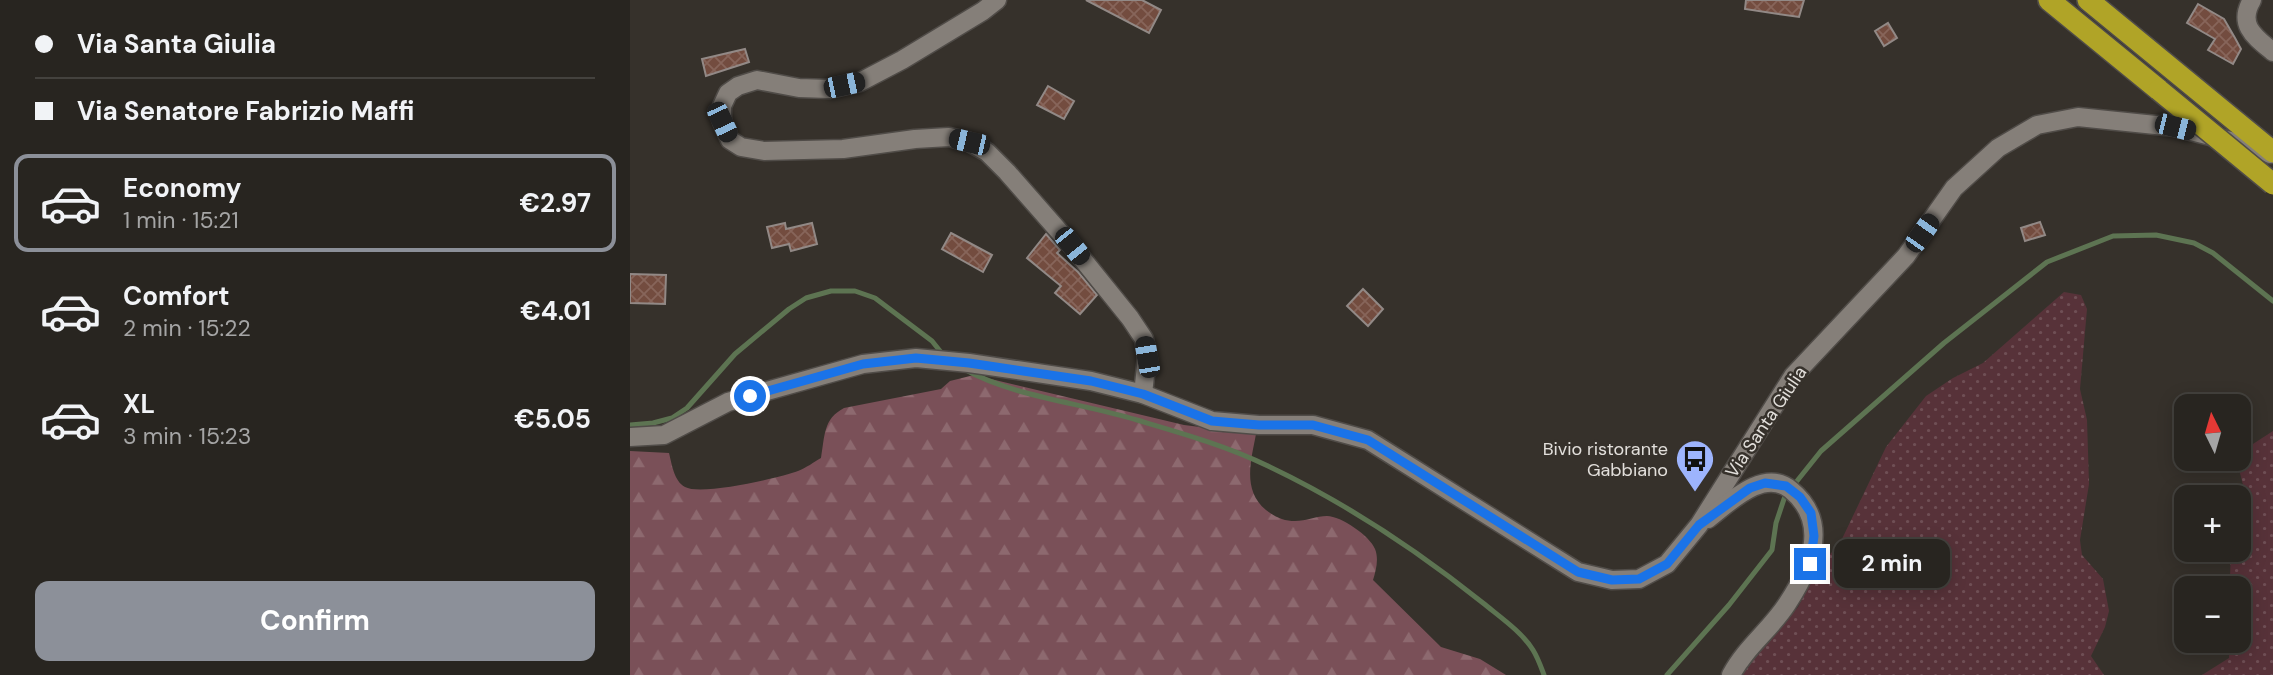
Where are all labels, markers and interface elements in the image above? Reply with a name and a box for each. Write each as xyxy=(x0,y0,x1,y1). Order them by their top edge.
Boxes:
text: Via Santa Giulia xyxy=(77,27,276,61)
car xyxy=(822,70,867,100)
text: Via Senatore Fabrizio Maffi xyxy=(77,94,414,128)
car xyxy=(704,99,741,145)
car xyxy=(2153,112,2198,142)
car xyxy=(947,127,992,157)
text: Economy xyxy=(123,171,241,205)
icon: car xyxy=(39,172,102,235)
text: €2.97 xyxy=(519,186,591,220)
text: 1 min · 15:21 xyxy=(123,205,239,235)
car xyxy=(1902,210,1943,256)
car xyxy=(1051,223,1094,269)
text: Comfort xyxy=(123,279,229,313)
icon: car xyxy=(39,280,102,343)
text: €4.01 xyxy=(520,294,591,328)
text: 2 min · 15:22 xyxy=(123,313,251,343)
car xyxy=(1134,334,1161,380)
street label: Via Santa Giulia xyxy=(1720,362,1812,482)
route start xyxy=(734,380,766,412)
text: XL xyxy=(123,387,155,421)
icon: car xyxy=(39,388,102,451)
north arrow xyxy=(2174,394,2250,471)
map controls xyxy=(2174,394,2251,653)
text: €5.05 xyxy=(514,402,591,436)
text: 3 min · 15:23 xyxy=(123,421,251,451)
place label: Bivio ristorante Gabbiano xyxy=(1543,437,1668,482)
bus stop icon: Bivio ristorante Gabbiano xyxy=(1674,438,1716,493)
button: + xyxy=(2174,485,2251,562)
callout: 2 min xyxy=(1834,540,1950,588)
route end xyxy=(1794,548,1826,580)
text: 2 min xyxy=(1862,548,1922,578)
button: − xyxy=(2174,576,2251,653)
button: Confirm xyxy=(35,581,595,661)

